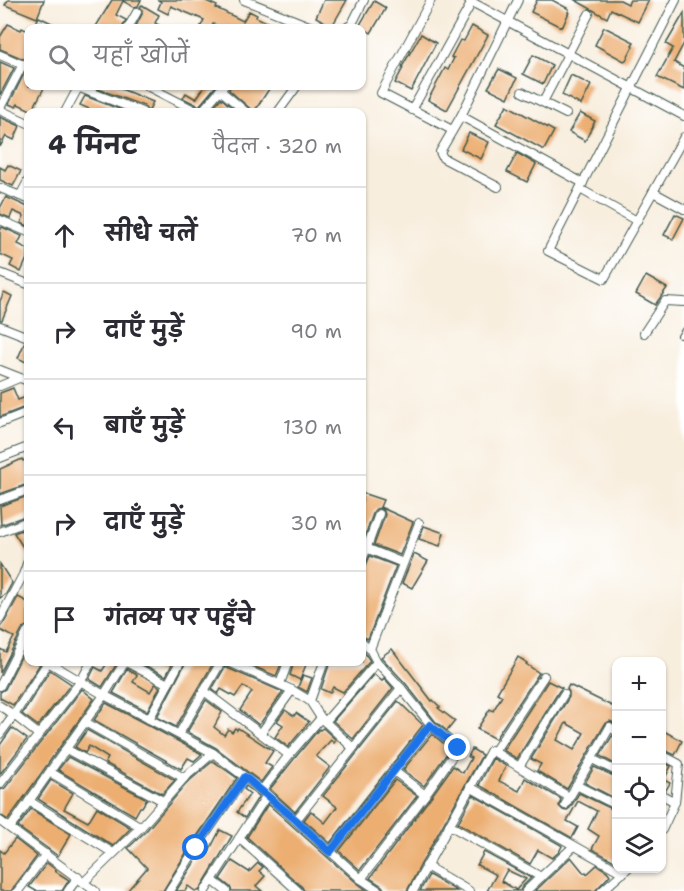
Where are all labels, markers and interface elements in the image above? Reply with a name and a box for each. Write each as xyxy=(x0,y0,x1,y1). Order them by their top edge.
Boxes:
search box xyxy=(24,24,366,90)
icon: search xyxy=(45,41,78,74)
text: यहाँ खोजें xyxy=(93,41,189,70)
text: 4 मिनट xyxy=(48,127,138,162)
text: पैदल · 320 m xyxy=(212,133,342,159)
icon: ahead xyxy=(48,219,81,252)
text: सीधे चलें xyxy=(105,219,197,248)
text: 70 m xyxy=(290,222,342,248)
icon: right xyxy=(48,315,81,348)
text: दाएँ मुड़ें xyxy=(105,315,184,344)
text: 90 m xyxy=(290,318,342,344)
icon: left xyxy=(48,411,81,444)
text: बाएँ मुड़ें xyxy=(105,411,184,440)
text: 130 m xyxy=(283,414,342,440)
icon: right xyxy=(48,507,81,540)
text: दाएँ मुड़ें xyxy=(105,507,184,536)
text: 30 m xyxy=(290,510,342,536)
icon: arrive xyxy=(48,603,81,636)
text: गंतव्य पर पहुँचे xyxy=(105,603,254,632)
map controls xyxy=(612,657,666,873)
button: + xyxy=(612,657,666,711)
button: − xyxy=(612,711,666,765)
route end xyxy=(444,734,470,760)
button: locate xyxy=(612,765,666,819)
button: layers xyxy=(612,819,666,873)
route start xyxy=(182,834,208,860)

